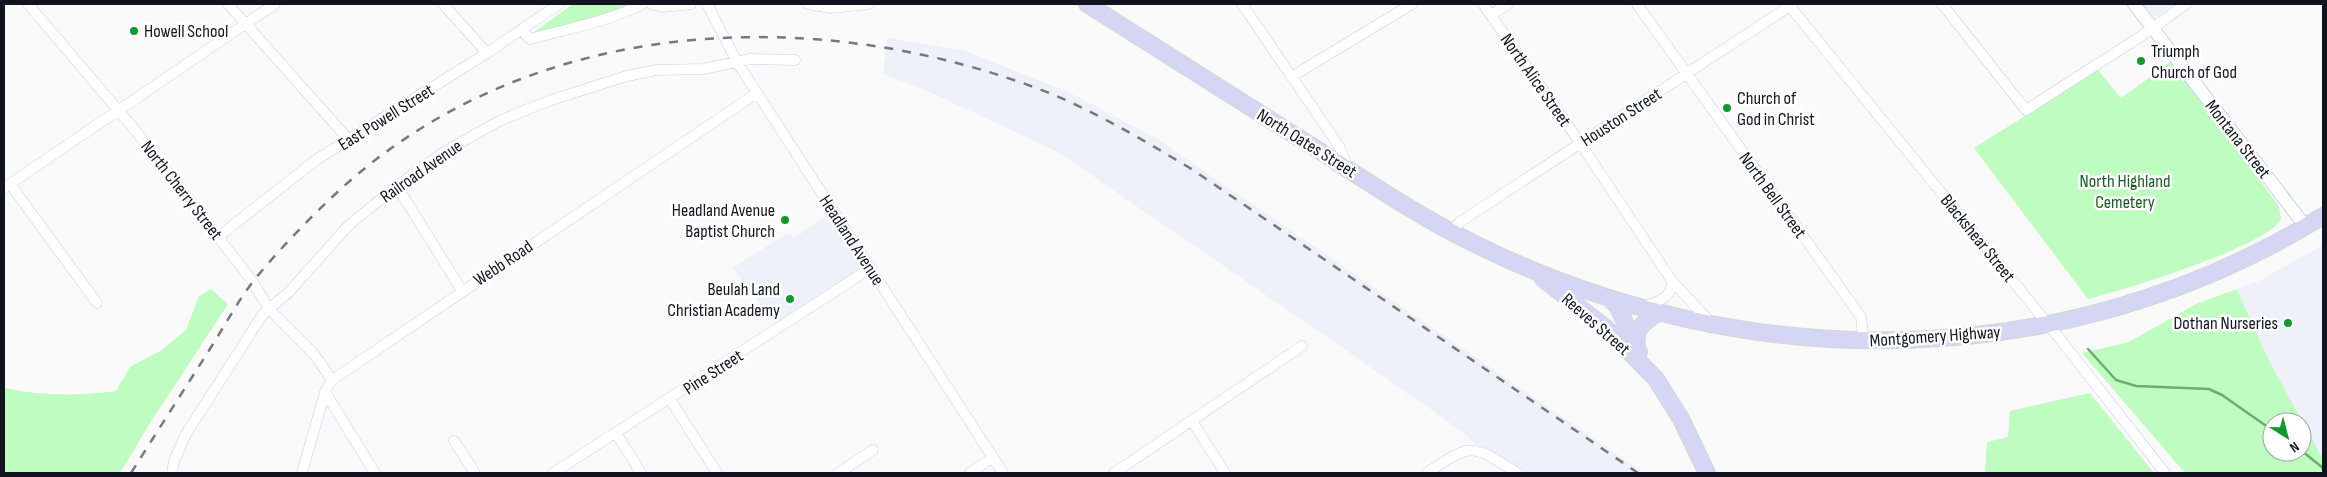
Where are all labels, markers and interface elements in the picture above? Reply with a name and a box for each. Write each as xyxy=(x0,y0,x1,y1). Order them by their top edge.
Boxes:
place label: Howell School xyxy=(144,21,228,42)
marker: Howell School xyxy=(128,25,140,37)
street label: North Alice Street xyxy=(1496,30,1576,131)
place label: Triumph Church of God xyxy=(2151,41,2237,83)
marker: Triumph Church of God xyxy=(2135,55,2147,67)
street label: East Powell Street xyxy=(335,79,438,155)
street label: Houston Street xyxy=(1577,83,1666,151)
place label: Church of God in Christ xyxy=(1737,88,1815,130)
street label: Montana Street xyxy=(2200,96,2275,183)
marker: Church of God in Christ xyxy=(1721,102,1733,114)
street label: North Oates Street xyxy=(1253,104,1361,183)
street label: Railroad Avenue xyxy=(376,135,466,207)
street label: North Cherry Street xyxy=(136,137,227,244)
street label: North Bell Street xyxy=(1734,148,1811,243)
park label: North Highland Cemetery xyxy=(2080,171,2170,213)
street label: Blackshear Street xyxy=(1936,190,2020,287)
street label: Headland Avenue xyxy=(815,191,888,289)
place label: Headland Avenue Baptist Church xyxy=(672,200,775,242)
marker: Headland Avenue Baptist Church xyxy=(779,214,791,226)
street label: Webb Road xyxy=(470,236,537,291)
place label: Beulah Land Christian Academy xyxy=(667,279,780,321)
street label: Reeves Street xyxy=(1557,289,1635,360)
marker: Beulah Land Christian Academy xyxy=(784,293,796,305)
place label: Dothan Nurseries xyxy=(2173,313,2278,334)
marker: Dothan Nurseries xyxy=(2282,317,2294,329)
street label: Montgomery Highway xyxy=(1869,321,2001,352)
street label: Pine Street xyxy=(680,345,747,399)
north arrow xyxy=(2262,412,2312,462)
text: N xyxy=(2286,438,2302,456)

